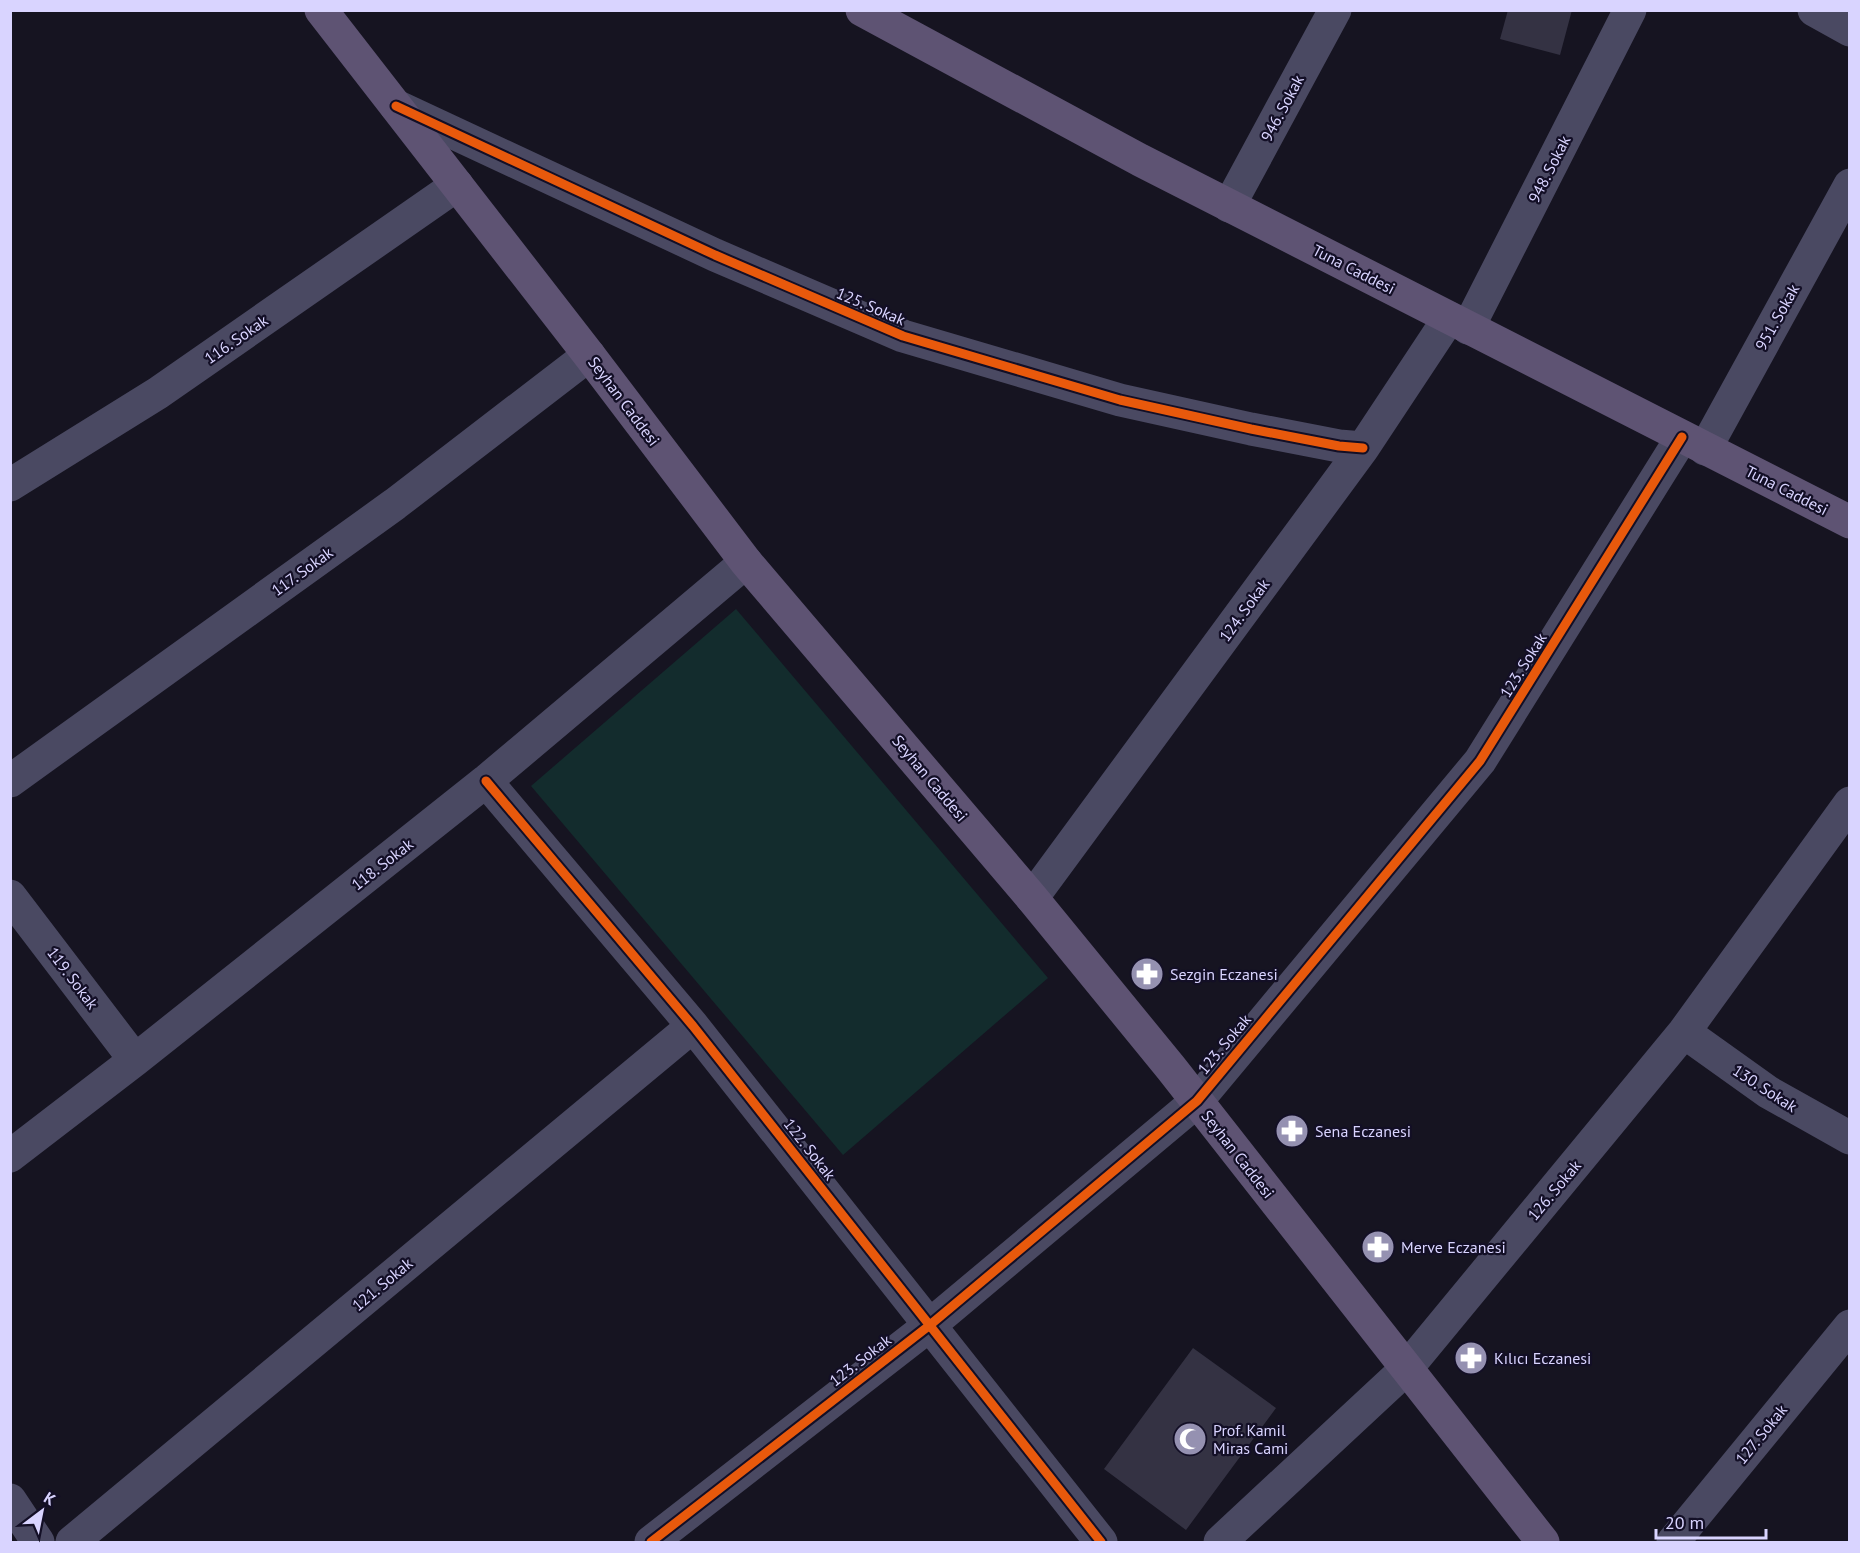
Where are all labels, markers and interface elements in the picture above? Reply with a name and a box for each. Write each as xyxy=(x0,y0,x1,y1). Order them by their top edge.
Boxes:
street label: 946. Sokak xyxy=(1256,71,1308,145)
street label: 948. Sokak xyxy=(1524,132,1575,206)
street label: Tuna Caddesi xyxy=(1309,240,1399,298)
street label: 951. Sokak xyxy=(1751,280,1804,354)
street label: 125. Sokak xyxy=(834,283,909,330)
street label: 116. Sokak xyxy=(200,310,272,368)
street label: Seyhan Caddesi xyxy=(584,352,664,450)
street label: Tuna Caddesi xyxy=(1742,461,1832,519)
street label: 117. Sokak xyxy=(267,542,337,600)
street label: 124. Sokak xyxy=(1214,574,1274,645)
street label: 123. Sokak xyxy=(1495,628,1551,701)
street label: Seyhan Caddesi xyxy=(888,731,972,825)
street label: 118. Sokak xyxy=(347,833,417,894)
street label: 119. Sokak xyxy=(43,943,103,1013)
pharmacy icon: Sezgin Eczanesi xyxy=(1129,956,1165,992)
place label: Sezgin Eczanesi xyxy=(1170,964,1278,984)
street label: 123. Sokak xyxy=(1193,1009,1255,1078)
street label: 130. Sokak xyxy=(1729,1060,1801,1116)
street label: Seyhan Caddesi xyxy=(1197,1106,1279,1202)
pharmacy icon: Sena Eczanesi xyxy=(1274,1113,1310,1149)
street label: 122. Sokak xyxy=(780,1114,841,1184)
place label: Sena Eczanesi xyxy=(1315,1121,1411,1141)
street label: 126. Sokak xyxy=(1523,1155,1585,1224)
pharmacy icon: Merve Eczanesi xyxy=(1360,1229,1396,1265)
place label: Merve Eczanesi xyxy=(1401,1237,1506,1257)
street label: 121. Sokak xyxy=(348,1253,417,1315)
street label: 123. Sokak xyxy=(825,1329,895,1390)
pharmacy icon: Kılıcı Eczanesi xyxy=(1453,1340,1489,1376)
place label: Kılıcı Eczanesi xyxy=(1494,1348,1591,1368)
street label: 127. Sokak xyxy=(1731,1400,1791,1468)
place label: Prof. Kamil Miras Cami xyxy=(1213,1420,1288,1458)
mosque icon: Prof. Kamil Miras Cami xyxy=(1172,1421,1208,1457)
north arrow xyxy=(12,1481,72,1541)
text: K xyxy=(40,1487,60,1509)
scale bar xyxy=(1656,1502,1766,1540)
text: 20 m xyxy=(1665,1511,1704,1534)

